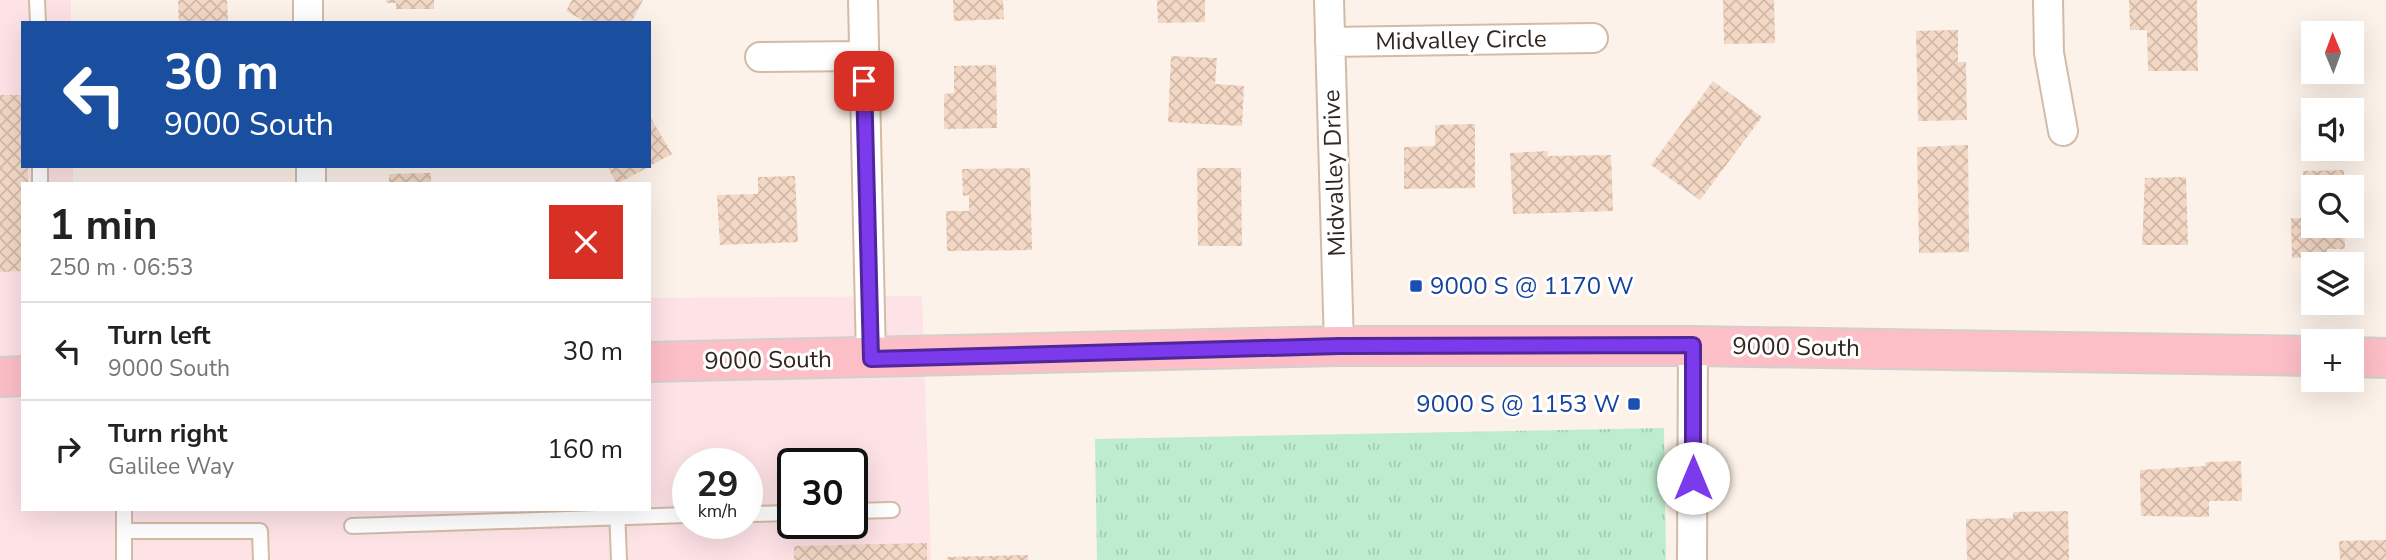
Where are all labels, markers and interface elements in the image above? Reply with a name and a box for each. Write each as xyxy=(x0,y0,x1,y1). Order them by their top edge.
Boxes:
north arrow xyxy=(2301,21,2364,84)
map controls xyxy=(2301,21,2364,392)
street label: Midvalley Circle xyxy=(1375,23,1547,57)
text: 30 m xyxy=(164,39,279,106)
icon: left xyxy=(49,49,140,140)
pin xyxy=(834,51,894,111)
icon: arrive xyxy=(845,62,883,100)
street label: Midvalley Drive xyxy=(1315,89,1353,257)
button: sound xyxy=(2301,98,2364,161)
text: 9000 South xyxy=(164,103,334,146)
button: search xyxy=(2301,175,2364,238)
text: 1 min xyxy=(49,197,158,254)
button: close xyxy=(549,205,623,279)
text: 250 m · 06:53 xyxy=(49,252,194,283)
button: layers xyxy=(2301,252,2364,315)
place label: 9000 S @ 1170 W xyxy=(1430,270,1634,302)
marker: 9000 S @ 1170 W xyxy=(1408,278,1424,294)
text: Turn left xyxy=(108,318,211,353)
button: + xyxy=(2301,329,2364,392)
street label: 9000 South xyxy=(1732,330,1860,364)
icon: left xyxy=(49,332,87,370)
text: 30 m xyxy=(563,334,623,369)
street label: 9000 South xyxy=(704,343,832,377)
text: 9000 South xyxy=(108,353,230,384)
place label: 9000 S @ 1153 W xyxy=(1416,388,1620,420)
marker: 9000 S @ 1153 W xyxy=(1626,396,1642,412)
text: Turn right xyxy=(108,416,227,451)
icon: right xyxy=(49,430,87,468)
text: 160 m xyxy=(547,432,623,467)
position arrow xyxy=(1656,441,1730,515)
speed limit sign: 30 xyxy=(777,448,868,539)
text: Galilee Way xyxy=(108,451,234,482)
text: 29 xyxy=(696,461,739,508)
text: km/h xyxy=(698,499,737,523)

